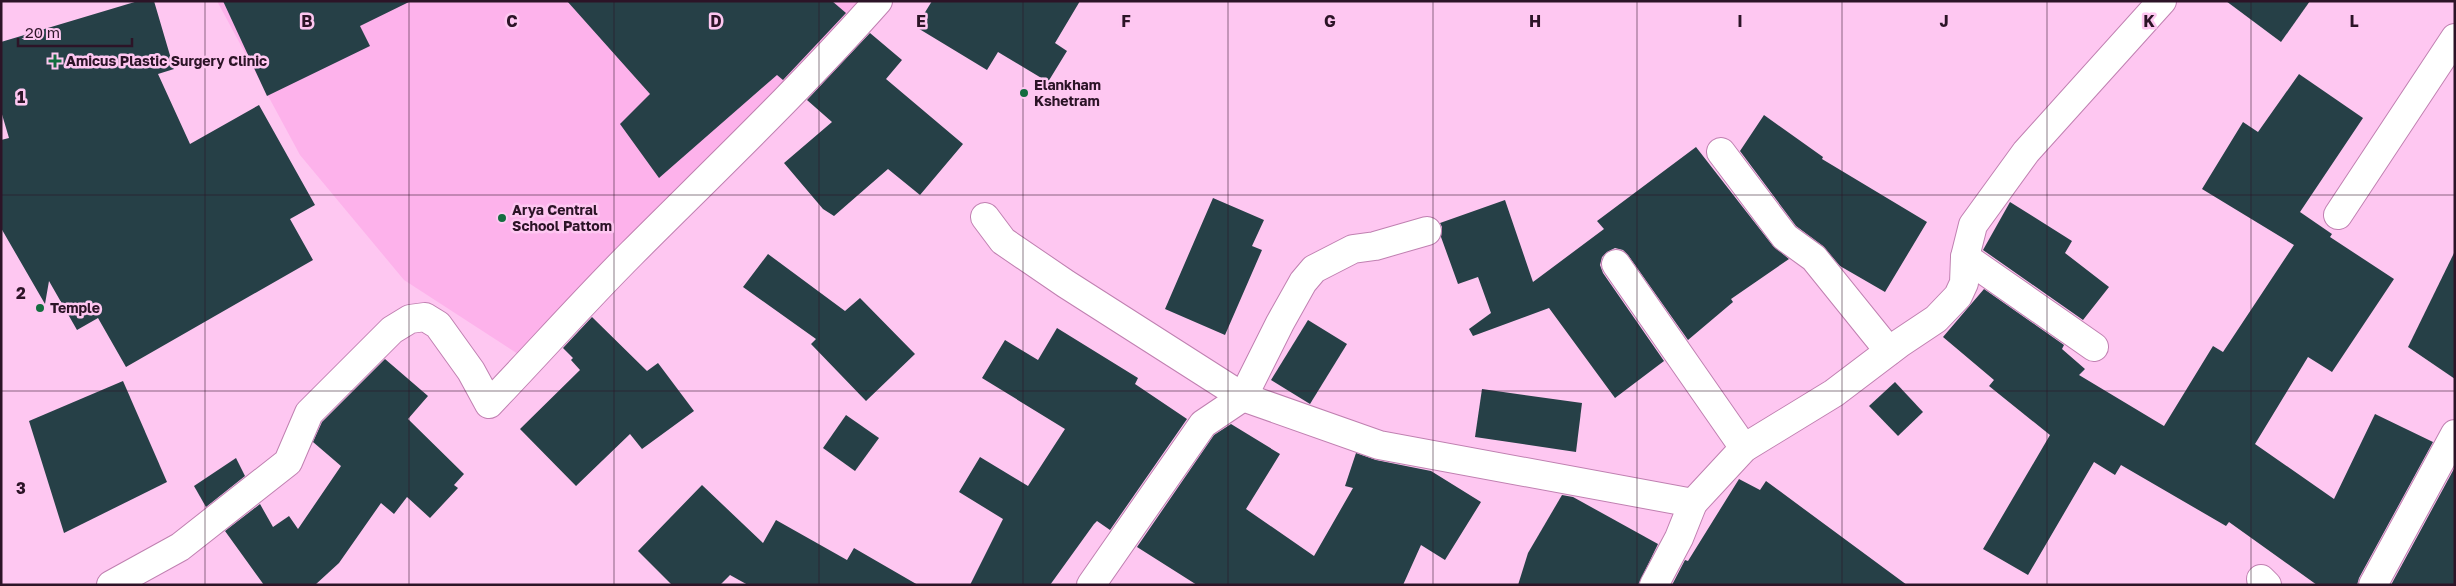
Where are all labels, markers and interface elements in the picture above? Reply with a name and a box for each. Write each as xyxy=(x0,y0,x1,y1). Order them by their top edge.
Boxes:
text: B xyxy=(301,11,313,31)
text: C xyxy=(506,11,518,31)
text: D xyxy=(710,11,722,31)
text: E xyxy=(916,11,926,31)
text: F xyxy=(1121,11,1131,31)
text: G xyxy=(1324,11,1336,31)
text: H xyxy=(1529,11,1541,31)
text: I xyxy=(1737,11,1743,31)
text: J xyxy=(1939,11,1949,31)
text: K xyxy=(2143,11,2155,31)
text: L xyxy=(2349,11,2359,31)
scale bar xyxy=(18,15,131,47)
text: 20 m xyxy=(25,23,60,41)
place label: Amicus Plastic Surgery Clinic xyxy=(66,52,267,69)
marker: Amicus Plastic Surgery Clinic xyxy=(48,54,62,68)
place label: Elankham Kshetram xyxy=(1034,76,1101,109)
text: 1 xyxy=(17,87,25,107)
marker: Elankham Kshetram xyxy=(1018,87,1030,99)
place label: Arya Central School Pattom xyxy=(512,201,612,234)
marker: Arya Central School Pattom xyxy=(496,212,508,224)
text: 2 xyxy=(16,283,26,303)
place label: Temple xyxy=(50,299,100,316)
marker: Temple xyxy=(34,302,46,314)
text: 3 xyxy=(16,478,26,498)

